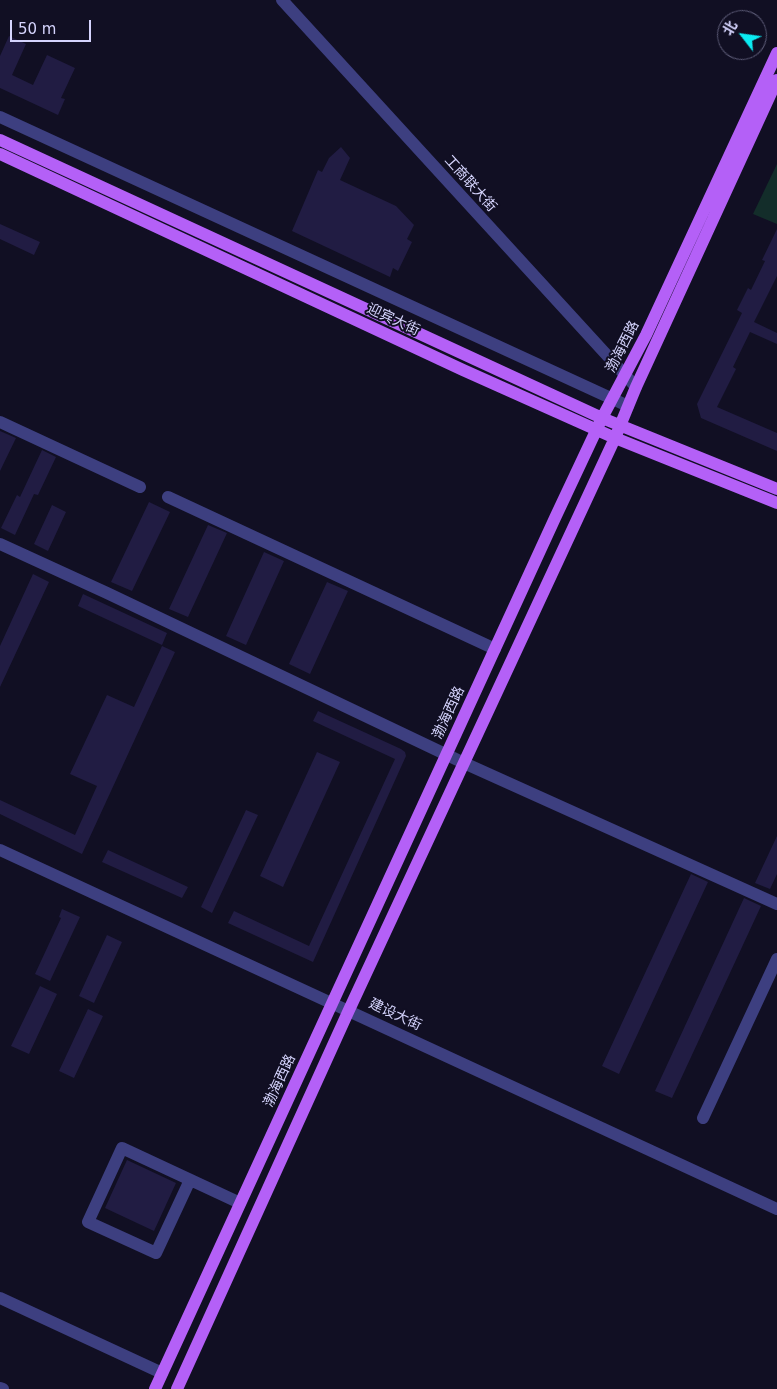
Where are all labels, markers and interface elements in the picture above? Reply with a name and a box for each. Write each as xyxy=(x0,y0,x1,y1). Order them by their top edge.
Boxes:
scale bar xyxy=(12,10,94,42)
north arrow xyxy=(717,10,767,60)
text: 北 xyxy=(719,18,740,38)
text: 50 m xyxy=(18,20,56,38)
street label: 工商联大街 xyxy=(440,152,500,216)
street label: 迎宾大街 xyxy=(364,301,422,339)
street label: 渤海西路 xyxy=(603,318,643,376)
street label: 渤海西路 xyxy=(430,684,468,742)
street label: 建设大街 xyxy=(366,996,424,1034)
street label: 渤海西路 xyxy=(261,1052,299,1110)

